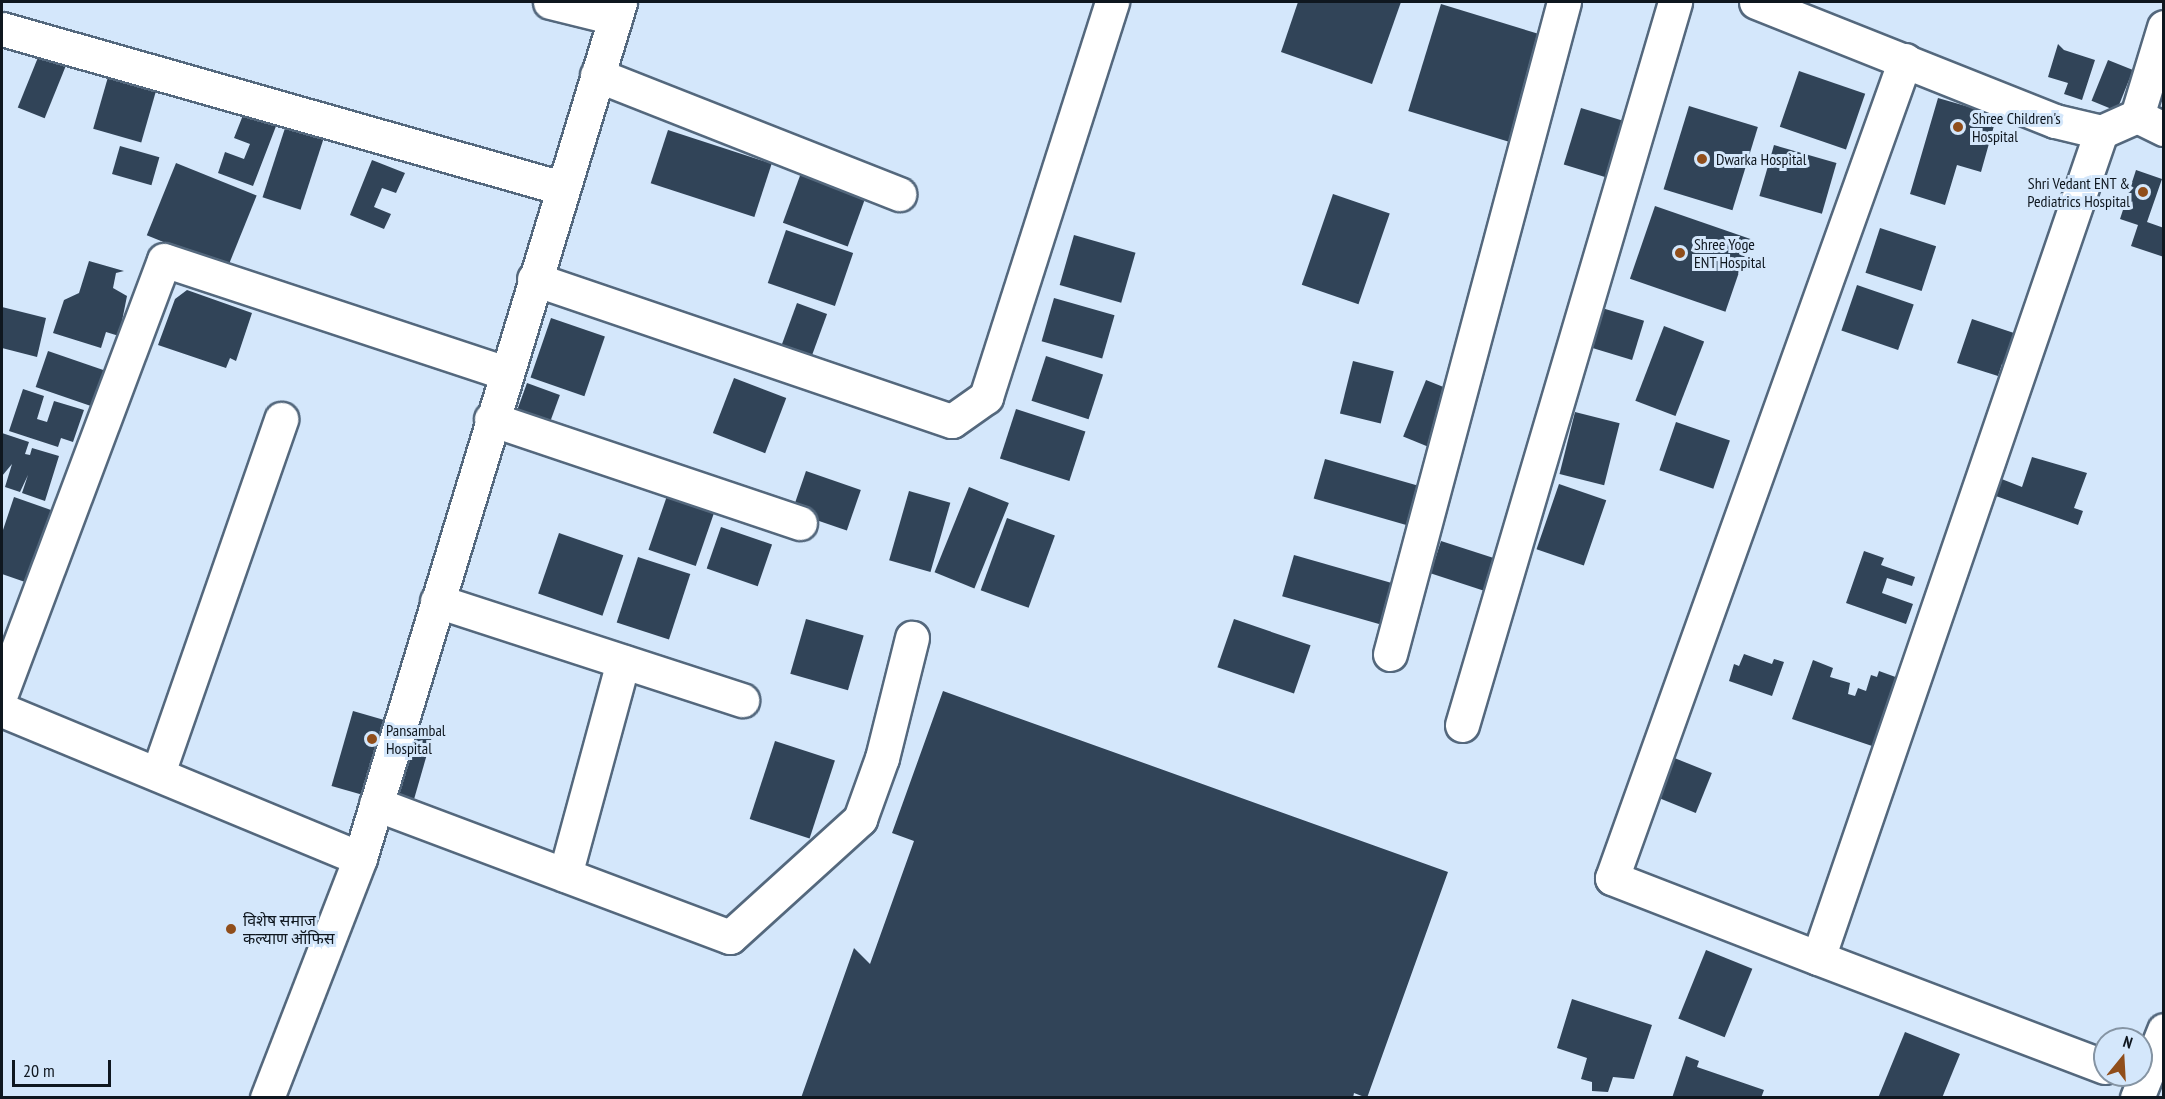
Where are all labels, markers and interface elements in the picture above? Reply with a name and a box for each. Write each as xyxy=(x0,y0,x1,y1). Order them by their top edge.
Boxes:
place label: Shree Children's Hospital xyxy=(1972,108,2061,146)
marker: Shree Children's Hospital xyxy=(1949,118,1967,136)
place label: Dwarka Hospital xyxy=(1716,149,1806,169)
marker: Dwarka Hospital xyxy=(1693,150,1711,168)
place label: Shri Vedant ENT & Pediatrics Hospital xyxy=(2027,173,2130,211)
marker: Shri Vedant ENT & Pediatrics Hospital xyxy=(2134,183,2152,201)
place label: Shree Yoge ENT Hospital xyxy=(1694,234,1766,272)
marker: Shree Yoge ENT Hospital xyxy=(1671,244,1689,262)
place label: Pansambal Hospital xyxy=(386,720,446,758)
marker: Pansambal Hospital xyxy=(363,730,381,748)
place label: विशेष समाज कल्याण ऑफिस xyxy=(243,910,335,948)
marker: विशेष समाज कल्याण ऑफिस xyxy=(224,922,238,936)
north arrow xyxy=(2093,1027,2153,1087)
text: N xyxy=(2121,1031,2135,1053)
scale bar xyxy=(15,1048,114,1086)
text: 20 m xyxy=(23,1059,55,1082)

